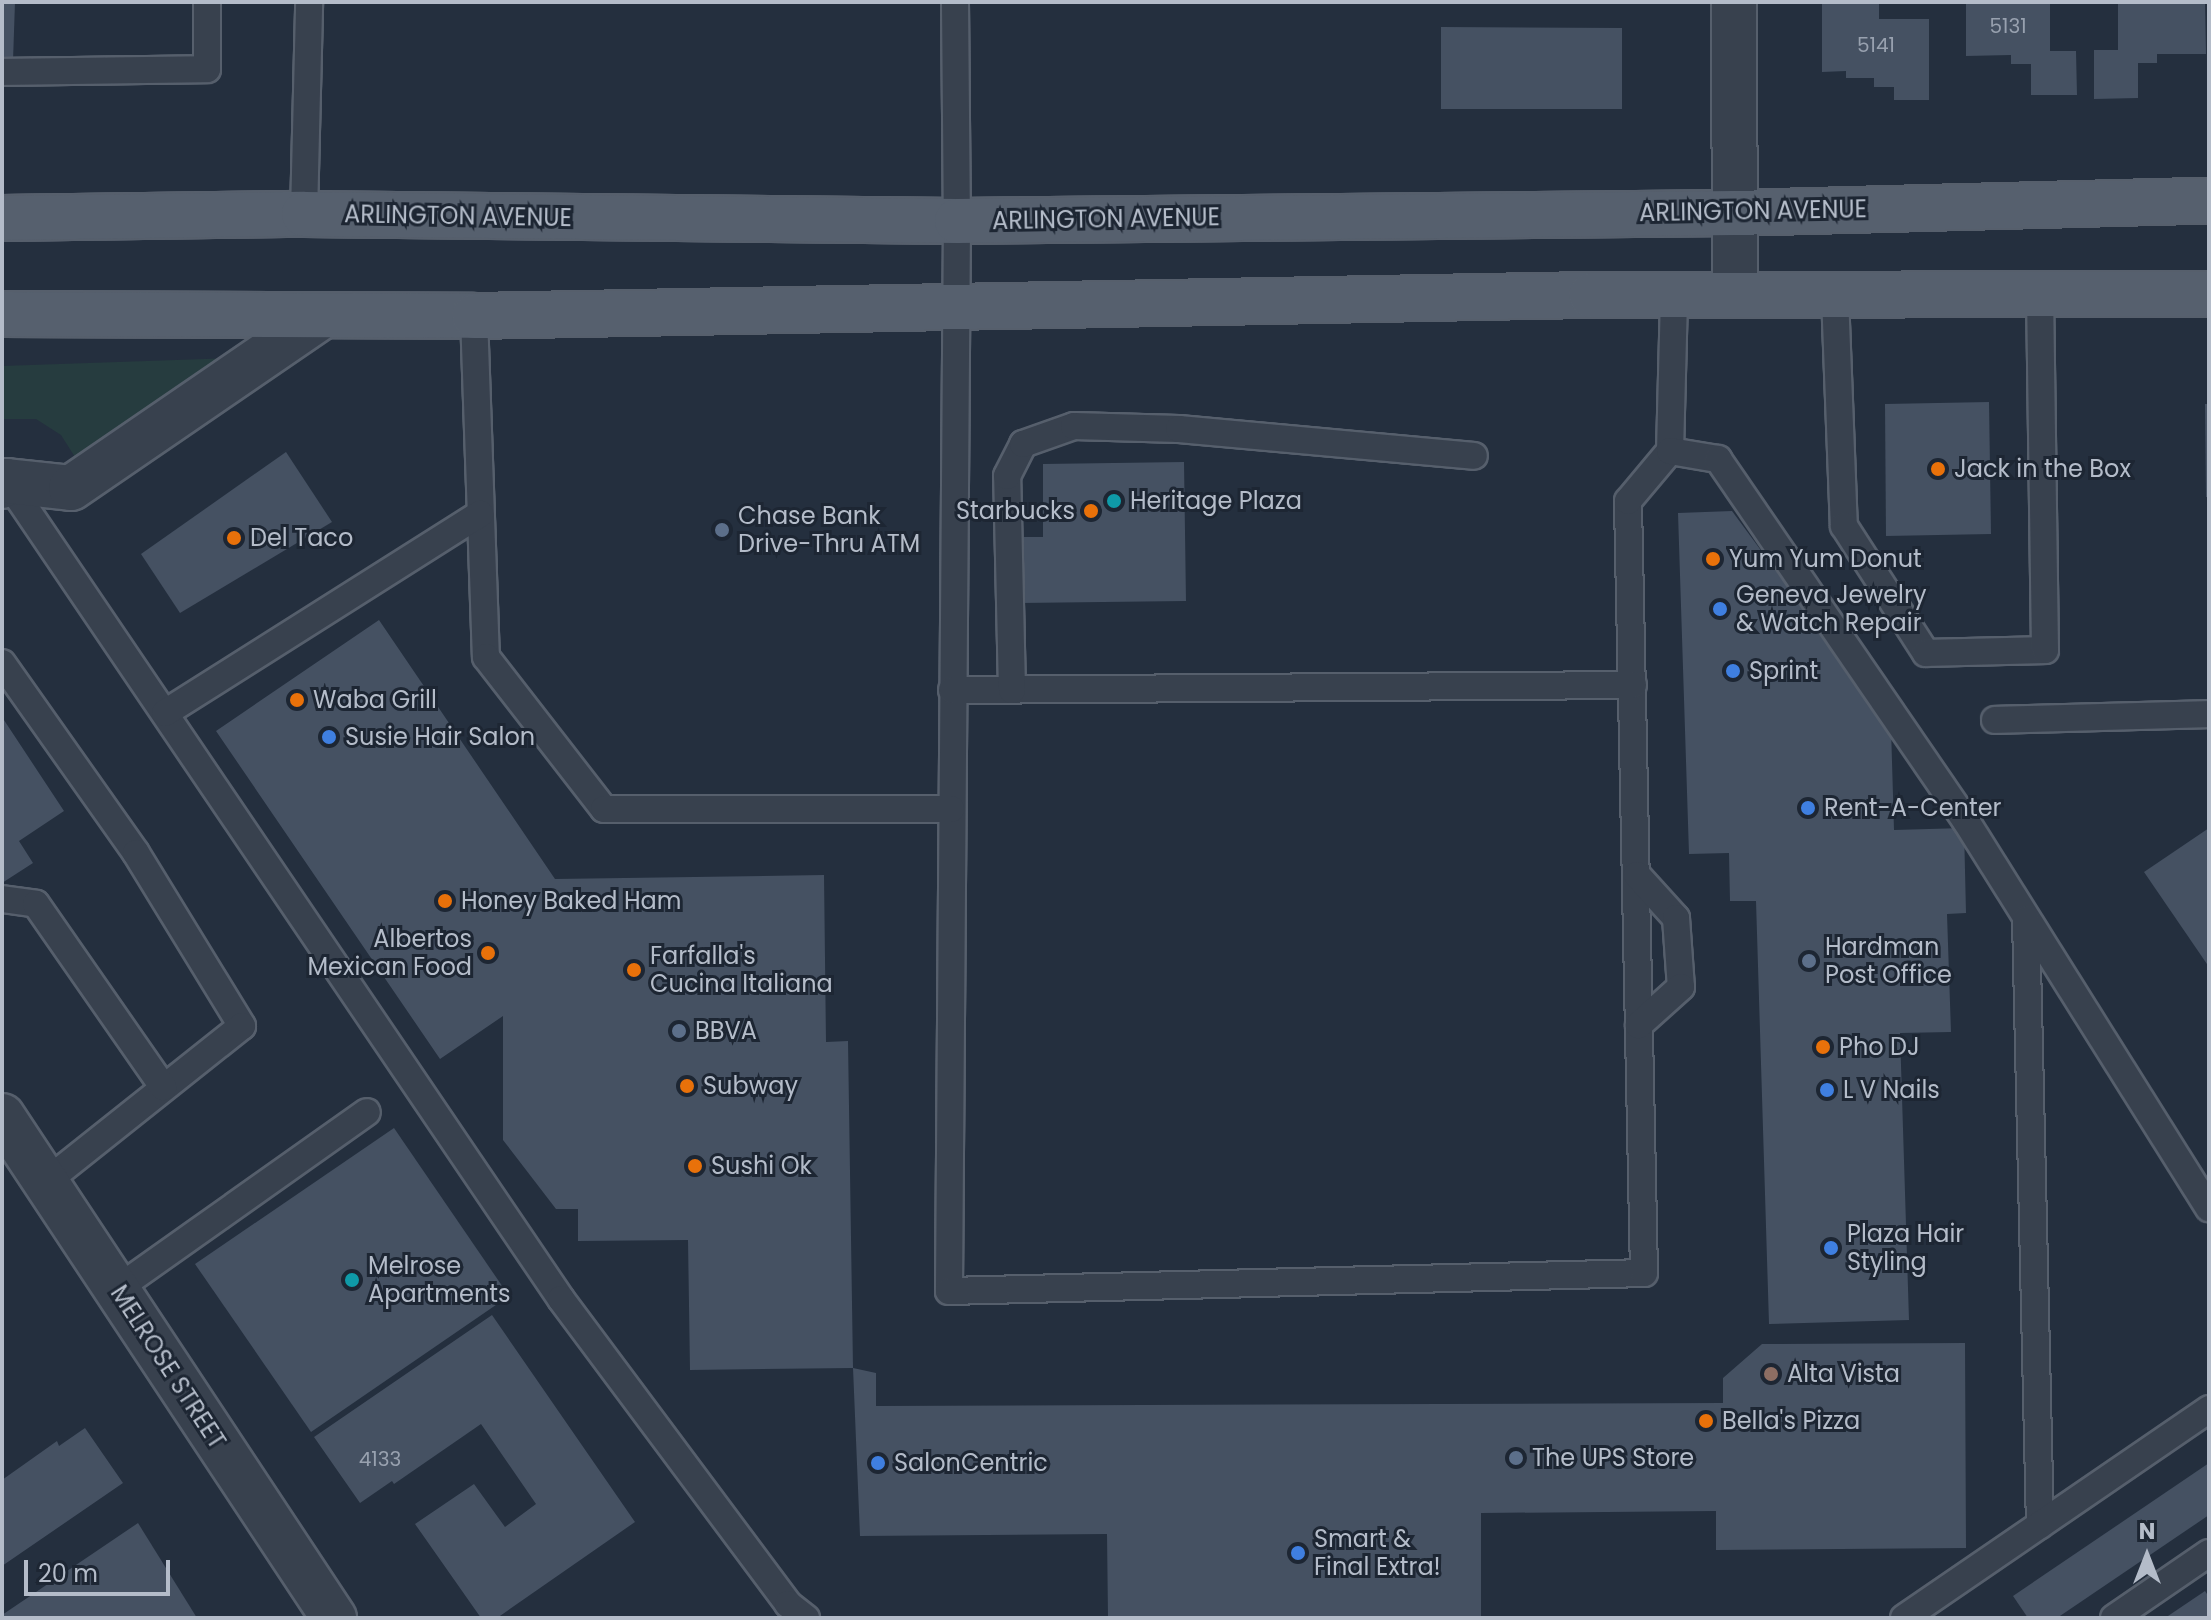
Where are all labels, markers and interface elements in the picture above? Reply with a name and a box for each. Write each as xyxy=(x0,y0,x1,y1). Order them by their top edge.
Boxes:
house number: 5131 xyxy=(1989,14,2027,38)
house number: 5141 xyxy=(1857,33,1895,57)
street label: ARLINGTON AVENUE xyxy=(1639,195,1867,227)
street label: ARLINGTON AVENUE xyxy=(344,200,572,232)
street label: ARLINGTON AVENUE xyxy=(992,203,1220,235)
place label: Jack in the Box xyxy=(1954,455,2131,483)
marker: Jack in the Box xyxy=(1929,460,1947,478)
place label: Heritage Plaza xyxy=(1130,487,1302,515)
marker: Heritage Plaza xyxy=(1105,492,1123,510)
place label: Starbucks xyxy=(956,497,1075,525)
place label: Chase Bank Drive-Thru ATM xyxy=(738,502,920,558)
marker: Starbucks xyxy=(1082,502,1100,520)
marker: Chase Bank Drive-Thru ATM xyxy=(713,521,731,539)
place label: Del Taco xyxy=(250,524,353,552)
marker: Del Taco xyxy=(225,529,243,547)
place label: Yum Yum Donut xyxy=(1729,545,1922,573)
marker: Yum Yum Donut xyxy=(1704,550,1722,568)
place label: Geneva Jewelry & Watch Repair xyxy=(1736,581,1926,637)
marker: Geneva Jewelry & Watch Repair xyxy=(1711,600,1729,618)
place label: Sprint xyxy=(1749,657,1818,685)
marker: Sprint xyxy=(1724,662,1742,680)
place label: Waba Grill xyxy=(313,686,437,714)
marker: Waba Grill xyxy=(288,691,306,709)
place label: Susie Hair Salon xyxy=(345,723,535,751)
marker: Susie Hair Salon xyxy=(320,728,338,746)
place label: Rent-A-Center xyxy=(1824,794,2002,822)
marker: Rent-A-Center xyxy=(1799,799,1817,817)
place label: Honey Baked Ham xyxy=(461,887,681,915)
marker: Honey Baked Ham xyxy=(436,892,454,910)
place label: Albertos Mexican Food xyxy=(307,925,472,981)
place label: Hardman Post Office xyxy=(1825,933,1952,989)
place label: Farfalla's Cucina Italiana xyxy=(650,942,833,998)
marker: Albertos Mexican Food xyxy=(479,944,497,962)
marker: Hardman Post Office xyxy=(1800,952,1818,970)
marker: Farfalla's Cucina Italiana xyxy=(625,961,643,979)
place label: BBVA xyxy=(695,1017,757,1045)
marker: BBVA xyxy=(670,1022,688,1040)
place label: Pho DJ xyxy=(1839,1033,1920,1061)
marker: Pho DJ xyxy=(1814,1038,1832,1056)
place label: Subway xyxy=(703,1072,798,1100)
place label: L V Nails xyxy=(1843,1076,1940,1104)
marker: Subway xyxy=(678,1077,696,1095)
marker: L V Nails xyxy=(1818,1081,1836,1099)
place label: Sushi Ok xyxy=(711,1152,812,1180)
marker: Sushi Ok xyxy=(686,1157,704,1175)
place label: Plaza Hair Styling xyxy=(1847,1220,1964,1276)
marker: Plaza Hair Styling xyxy=(1822,1239,1840,1257)
place label: Melrose Apartments xyxy=(368,1252,511,1308)
marker: Melrose Apartments xyxy=(343,1271,361,1289)
street label: MELROSE STREET xyxy=(104,1280,232,1454)
place label: Alta Vista xyxy=(1787,1360,1900,1388)
marker: Alta Vista xyxy=(1762,1365,1780,1383)
place label: Bella's Pizza xyxy=(1722,1407,1860,1435)
marker: Bella's Pizza xyxy=(1697,1412,1715,1430)
place label: The UPS Store xyxy=(1532,1444,1694,1472)
house number: 4133 xyxy=(359,1447,401,1471)
place label: SalonCentric xyxy=(894,1449,1048,1477)
marker: The UPS Store xyxy=(1507,1449,1525,1467)
marker: SalonCentric xyxy=(869,1454,887,1472)
north arrow xyxy=(2107,1516,2187,1596)
text: N xyxy=(2139,1516,2155,1547)
place label: Smart & Final Extra! xyxy=(1314,1525,1441,1581)
scale bar xyxy=(28,1544,174,1594)
marker: Smart & Final Extra! xyxy=(1289,1544,1307,1562)
text: 20 m xyxy=(38,1557,98,1590)

